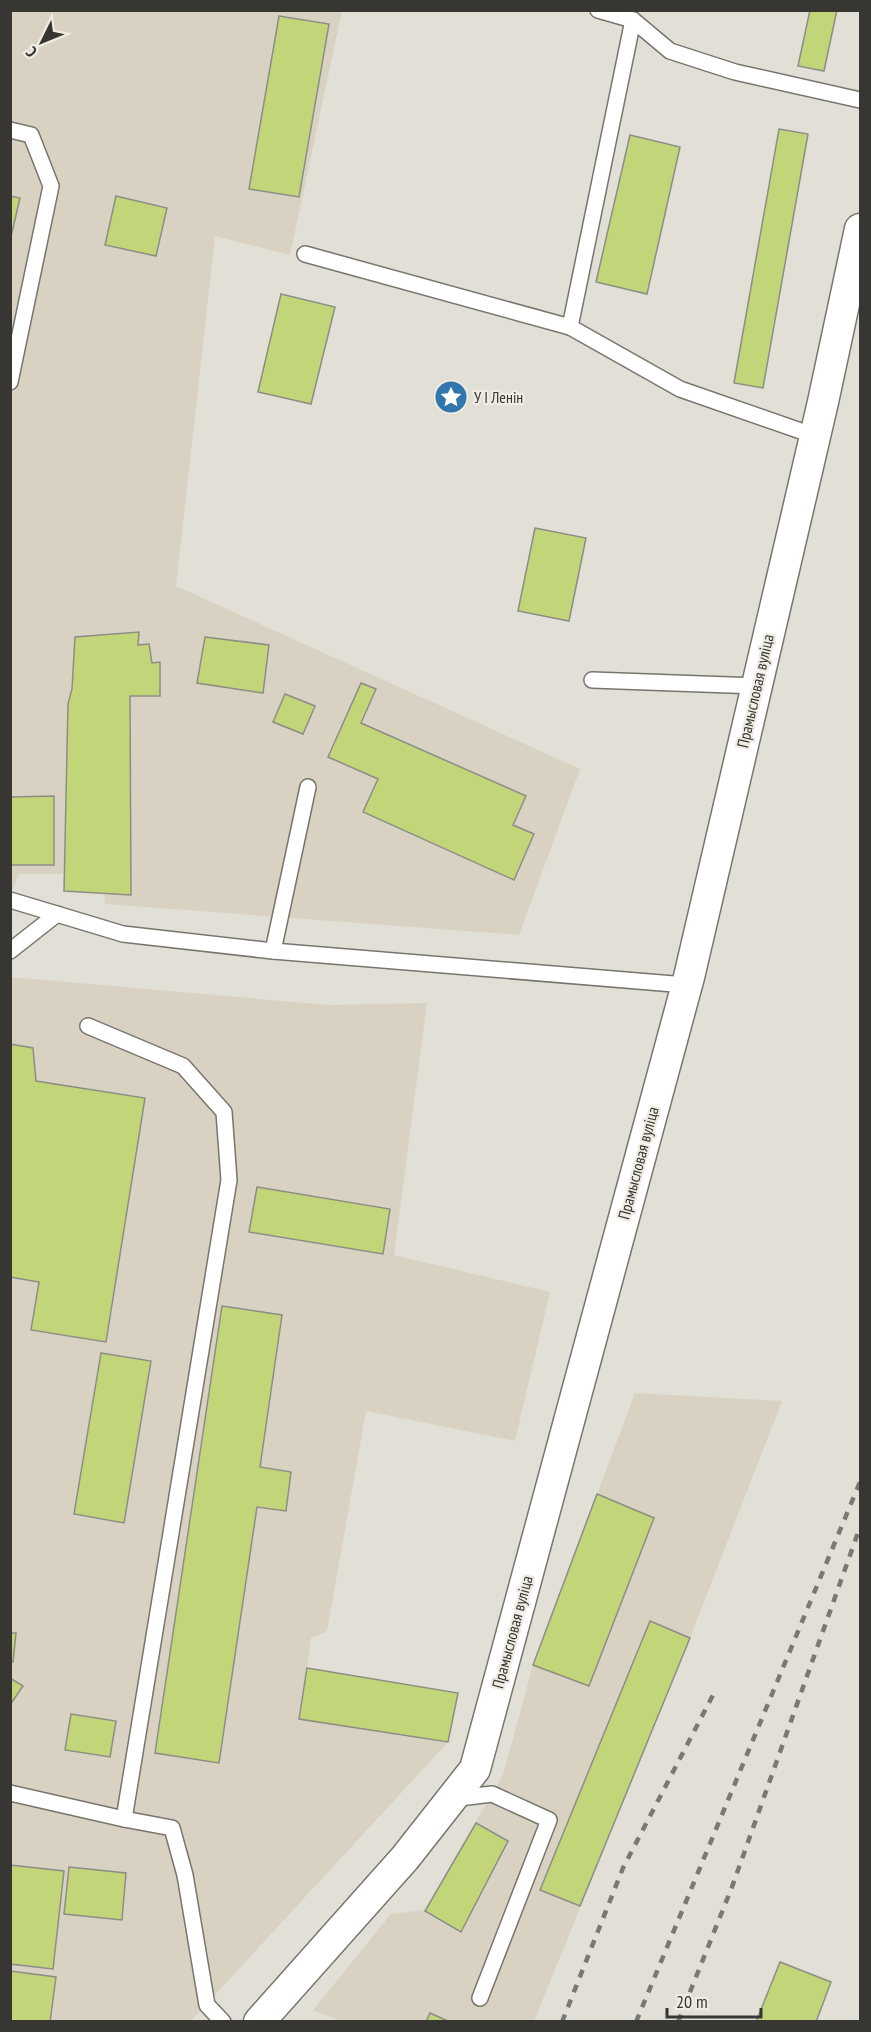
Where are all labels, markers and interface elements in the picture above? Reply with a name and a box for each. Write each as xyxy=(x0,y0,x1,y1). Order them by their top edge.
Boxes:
north arrow xyxy=(12,12,72,72)
text: С xyxy=(21,42,41,62)
place icon: У І Ленін xyxy=(433,379,469,415)
place label: У І Ленін xyxy=(474,387,523,407)
street label: Прамысловая вуліца xyxy=(732,632,778,750)
street label: Прамысловая вуліца xyxy=(613,1104,663,1222)
street label: Прамысловая вуліца xyxy=(487,1573,537,1691)
scale bar xyxy=(667,1981,762,2019)
text: 20 m xyxy=(676,1990,708,2013)

